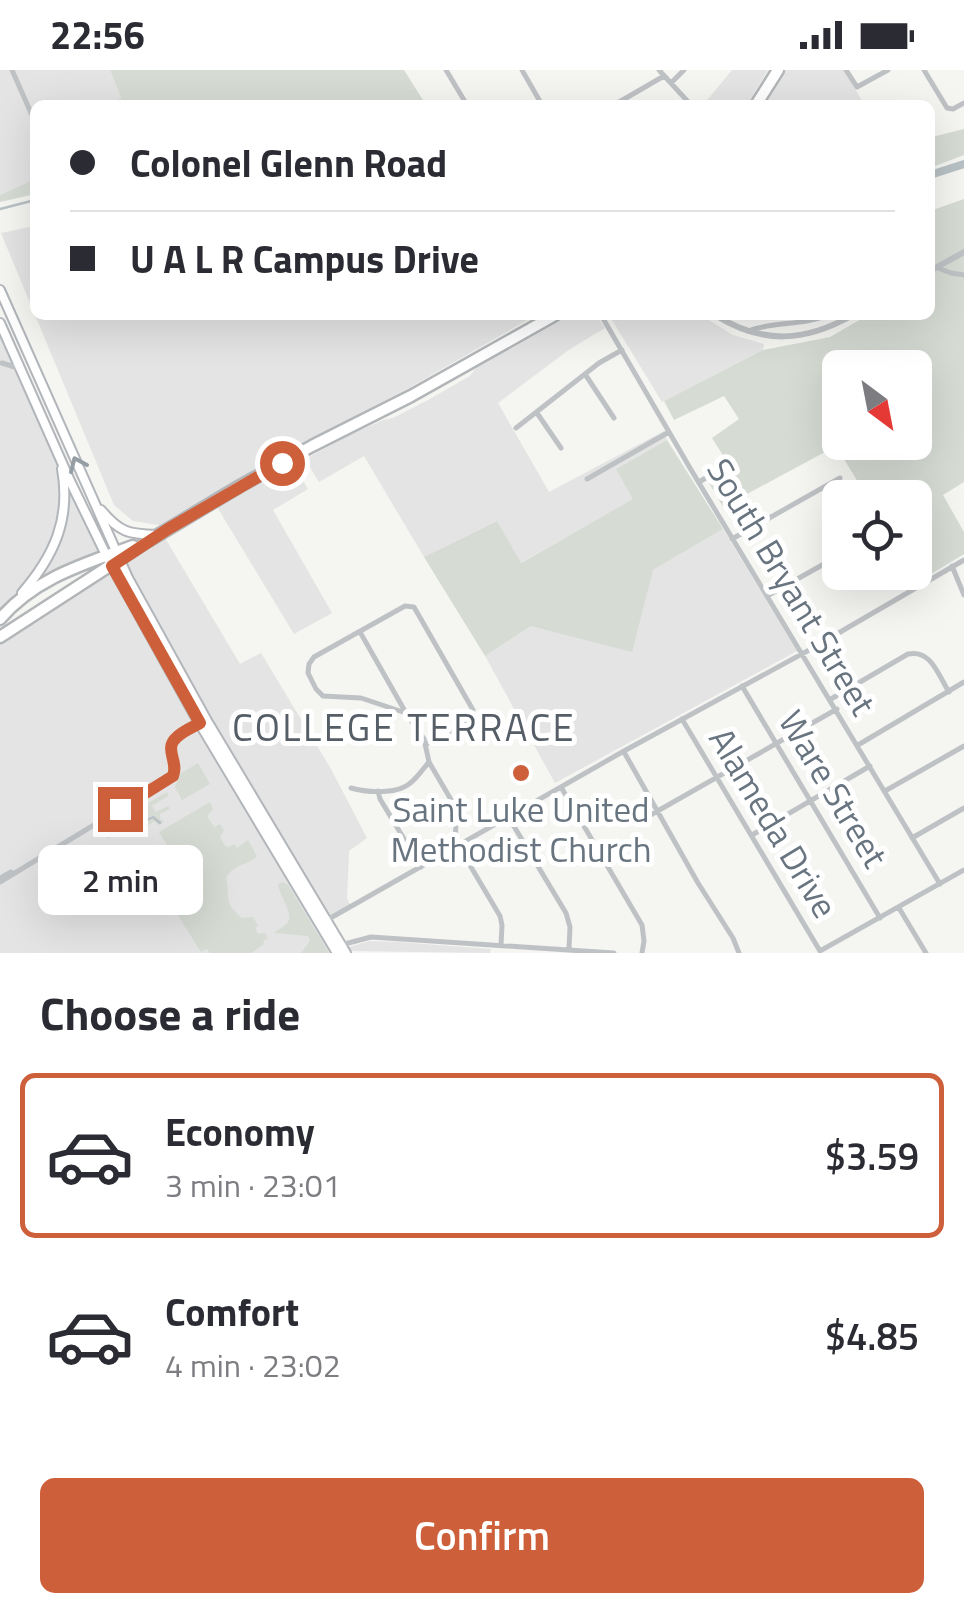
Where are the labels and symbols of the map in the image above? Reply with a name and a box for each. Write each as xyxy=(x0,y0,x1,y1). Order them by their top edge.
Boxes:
north arrow xyxy=(822,350,932,460)
route start xyxy=(260,441,305,486)
street label: South Bryant Street xyxy=(694,448,890,725)
one-way arrow xyxy=(70,456,90,474)
district label: COLLEGE TERRACE xyxy=(232,698,576,756)
street label: Ware Street xyxy=(766,699,902,878)
street label: Alameda Drive xyxy=(696,717,852,928)
marker: Saint Luke United Methodist Church xyxy=(510,762,532,784)
place label: Saint Luke United Methodist Church xyxy=(390,782,652,876)
route end xyxy=(98,787,143,832)
callout: 2 min xyxy=(38,844,202,914)

